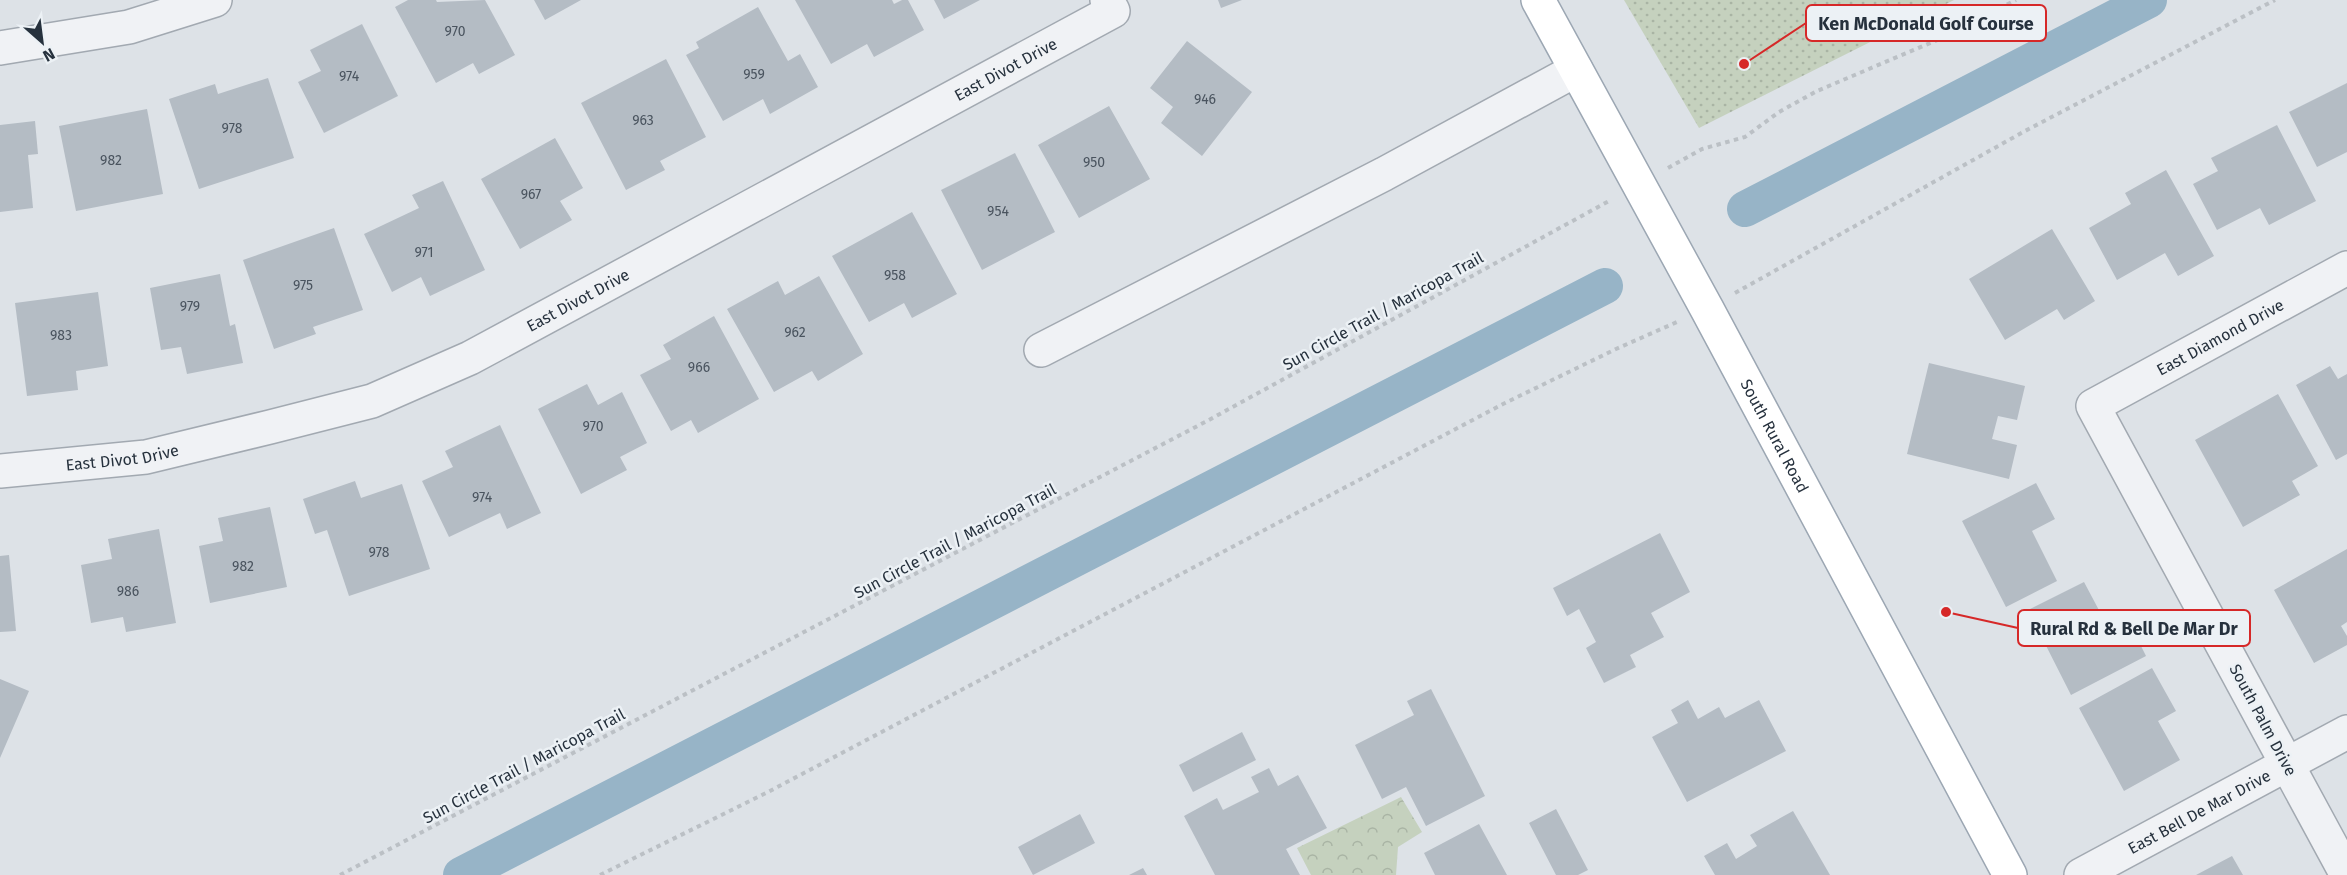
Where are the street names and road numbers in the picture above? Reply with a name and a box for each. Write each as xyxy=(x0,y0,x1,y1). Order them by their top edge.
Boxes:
street label: East Divot Drive xyxy=(951,34,1060,104)
street label: Sun Circle Trail / Maricopa Trail xyxy=(1279,248,1487,374)
street label: East Divot Drive xyxy=(523,264,632,335)
street label: East Diamond Drive xyxy=(2153,295,2287,379)
street label: South Rural Road xyxy=(1737,376,1813,496)
street label: East Divot Drive xyxy=(65,440,181,474)
street label: Sun Circle Trail / Maricopa Trail xyxy=(851,479,1060,603)
street label: South Palm Drive xyxy=(2226,661,2300,779)
street label: Sun Circle Trail / Maricopa Trail xyxy=(420,704,629,828)
street label: East Bell De Mar Drive xyxy=(2124,766,2274,858)

